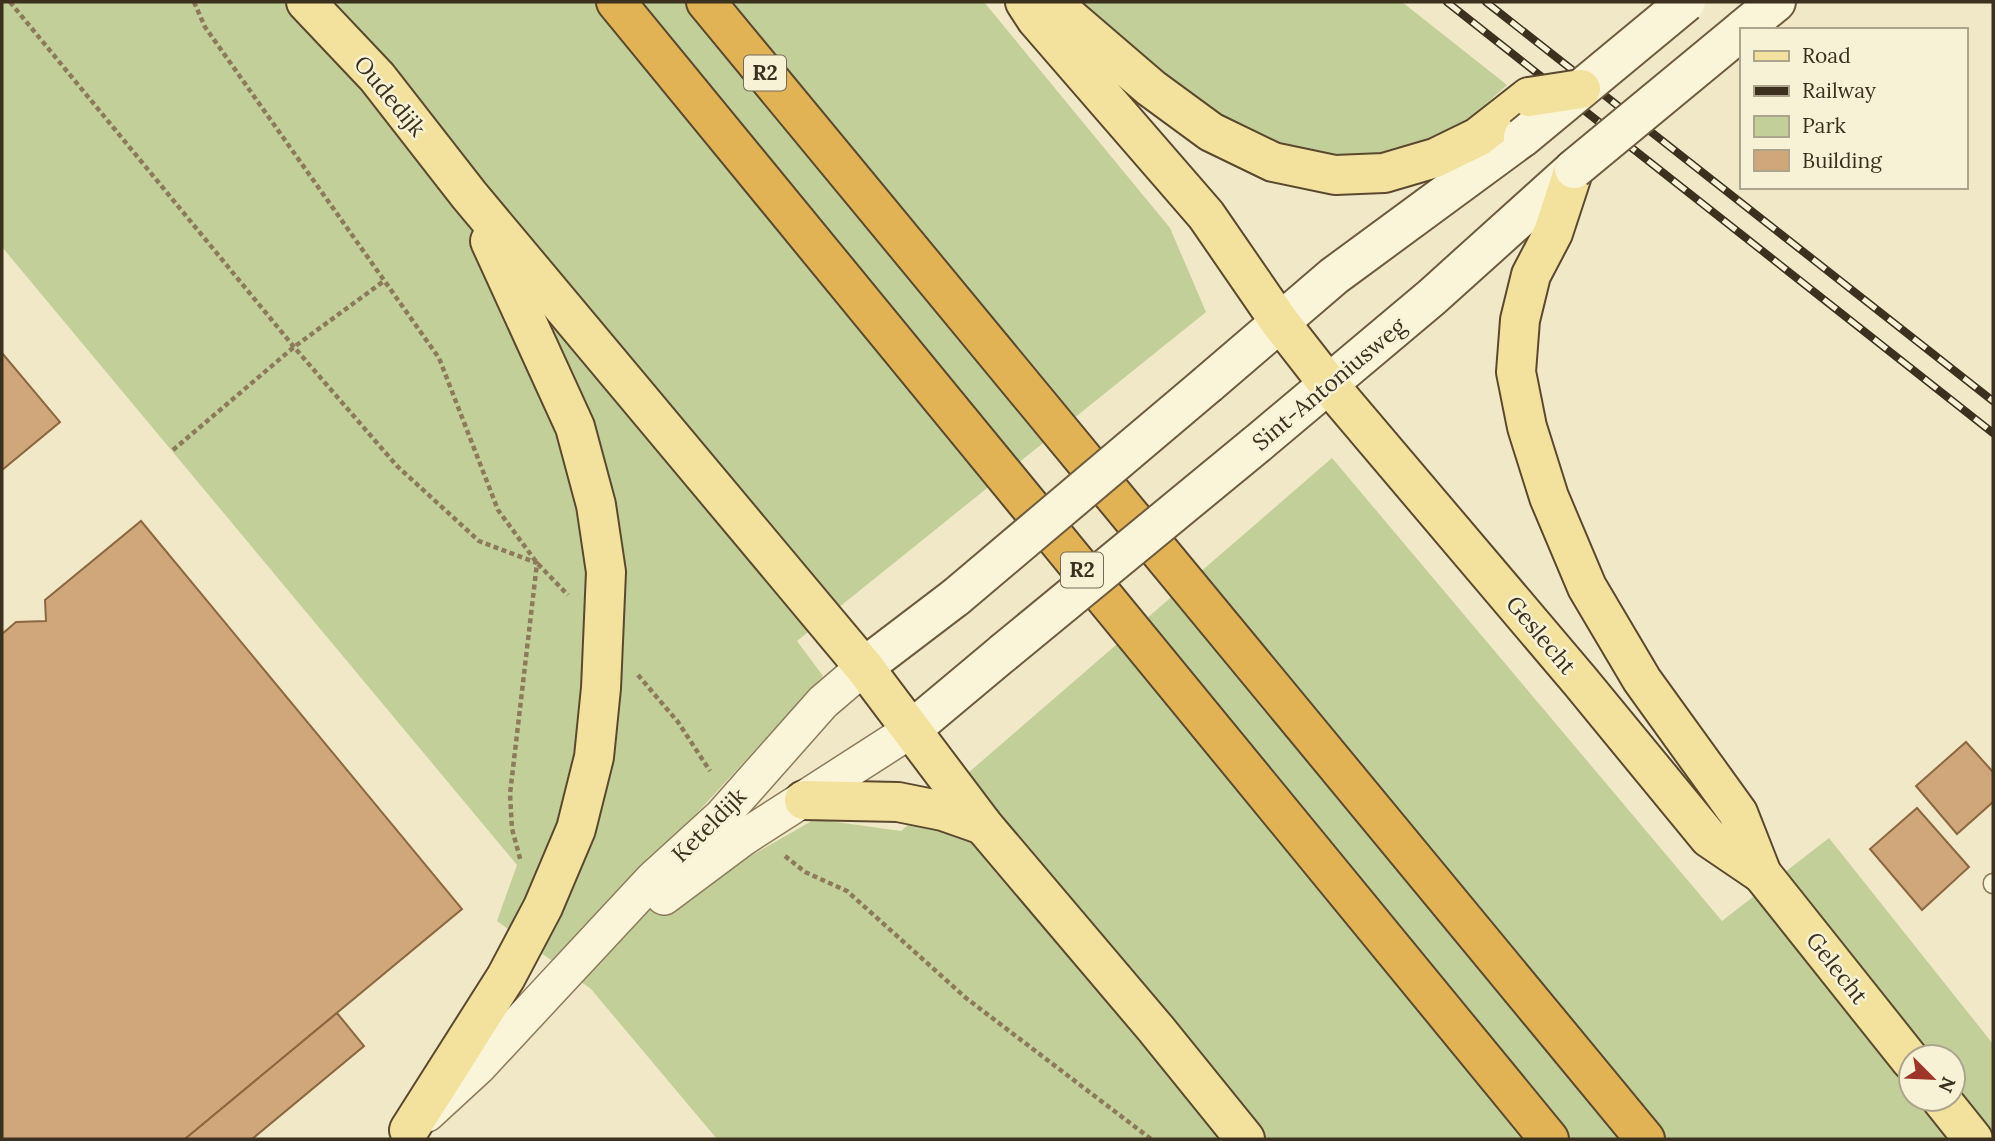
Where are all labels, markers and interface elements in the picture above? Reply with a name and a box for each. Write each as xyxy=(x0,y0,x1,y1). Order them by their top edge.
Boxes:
legend xyxy=(1740,28,1967,189)
text: Road xyxy=(1802,42,1851,69)
street label: Oudedijk xyxy=(348,49,433,143)
road number: R2 xyxy=(744,56,786,90)
text: Railway xyxy=(1802,77,1876,104)
text: Park xyxy=(1802,112,1846,139)
text: Building xyxy=(1802,147,1882,174)
street label: Sint-Antoniusweg xyxy=(1246,310,1412,456)
road number: R2 xyxy=(1061,552,1103,588)
street label: Geslecht xyxy=(1500,589,1583,680)
street label: Keteldijk xyxy=(665,781,753,868)
street label: Gelecht xyxy=(1800,926,1875,1010)
north arrow xyxy=(1897,1043,1967,1113)
text: N xyxy=(1933,1073,1961,1097)

